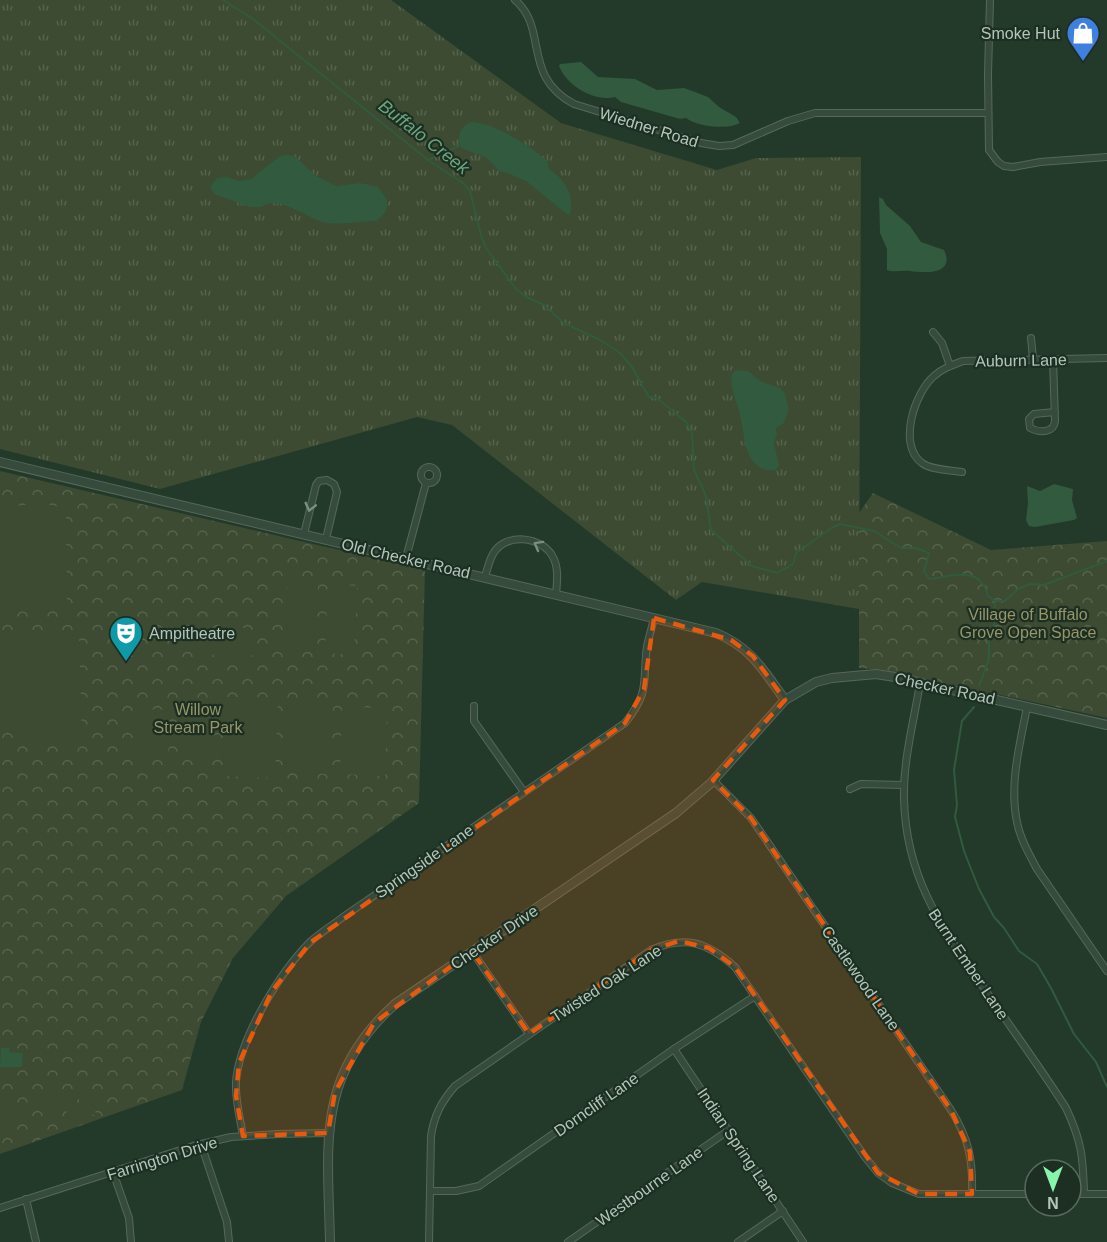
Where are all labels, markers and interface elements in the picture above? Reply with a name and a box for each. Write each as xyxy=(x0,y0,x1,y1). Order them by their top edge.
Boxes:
shop icon: Smoke Hut xyxy=(1065,15,1101,62)
place label: Smoke Hut xyxy=(981,25,1061,42)
water label: Buffalo Creek xyxy=(375,96,474,179)
street label: Wiedner Road xyxy=(597,104,700,151)
street label: Auburn Lane xyxy=(975,351,1067,370)
one-way arrow xyxy=(305,502,318,512)
street label: Old Checker Road xyxy=(340,535,472,582)
one-way arrow xyxy=(534,541,544,552)
park label: Village of Buffalo Grove Open Space xyxy=(960,606,1097,641)
theatre icon: Ampitheatre xyxy=(108,615,144,662)
place label: Ampitheatre xyxy=(149,625,235,642)
street label: Checker Road xyxy=(893,670,997,707)
park label: Willow Stream Park xyxy=(154,701,243,736)
street label: Springside Lane xyxy=(372,821,477,902)
street label: Checker Drive xyxy=(448,902,541,973)
street label: Burnt Ember Lane xyxy=(925,906,1012,1023)
street label: Castlewood Lane xyxy=(818,923,903,1034)
street label: Twisted Oak Lane xyxy=(548,941,665,1025)
street label: Dorncliff Lane xyxy=(551,1069,642,1140)
street label: Indian Spring Lane xyxy=(694,1085,783,1206)
street label: Farrington Drive xyxy=(105,1134,220,1183)
street label: Westbourne Lane xyxy=(593,1143,706,1230)
north arrow xyxy=(1023,1158,1083,1218)
text: N xyxy=(1047,1194,1059,1211)

